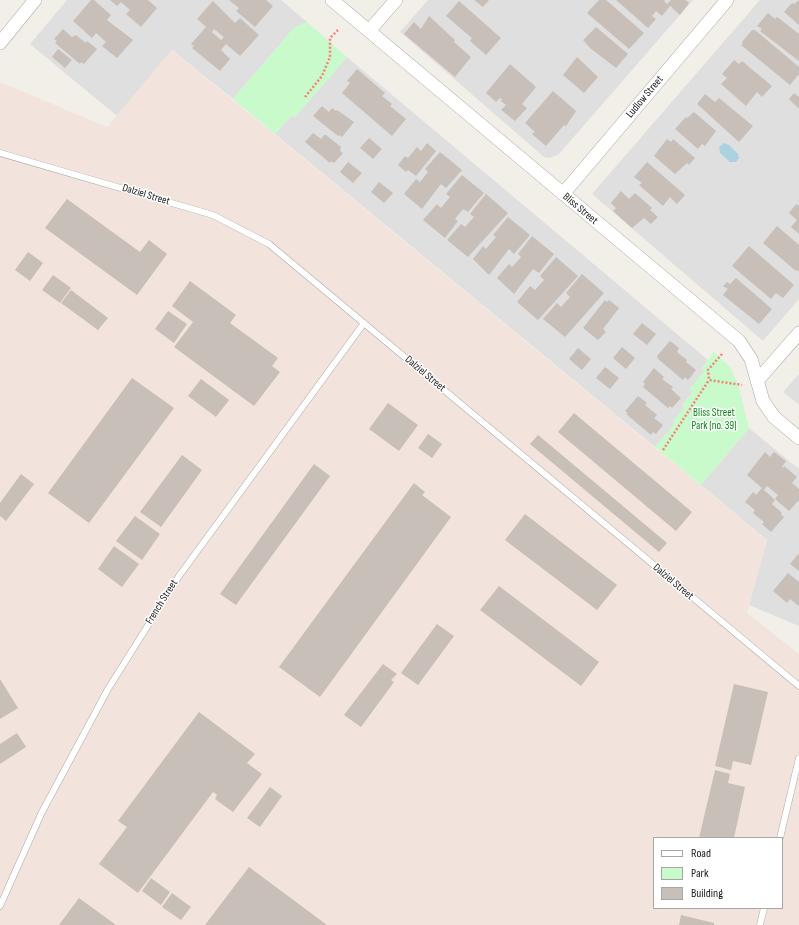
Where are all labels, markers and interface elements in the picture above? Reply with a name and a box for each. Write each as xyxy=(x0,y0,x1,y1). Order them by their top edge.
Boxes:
street label: Ludlow Street xyxy=(624,73,666,121)
street label: Dalziel Street xyxy=(121,182,171,208)
street label: Bliss Street xyxy=(560,190,600,228)
street label: Dalziel Street xyxy=(402,353,448,395)
park label: Bliss Street Park (no. 39) xyxy=(691,406,737,432)
street label: Dalziel Street xyxy=(650,561,696,603)
street label: French Street xyxy=(143,577,181,627)
legend xyxy=(653,837,783,909)
text: Road xyxy=(691,846,711,861)
text: Park xyxy=(691,866,709,881)
text: Building xyxy=(691,886,723,901)

